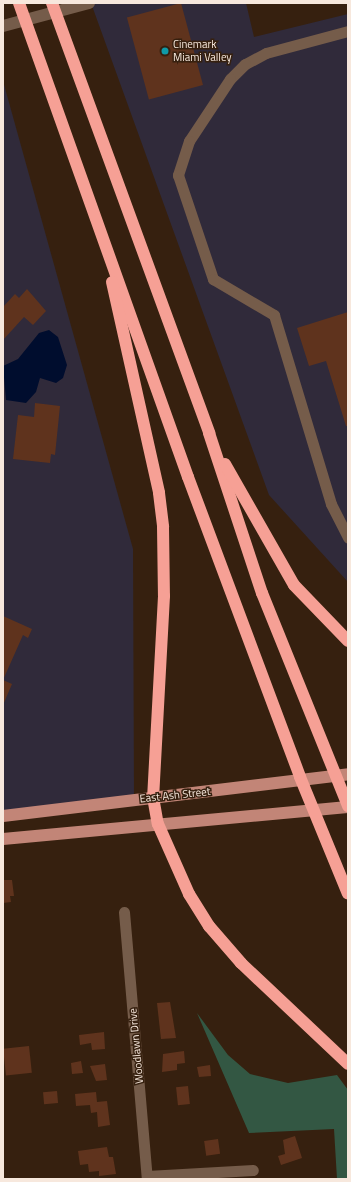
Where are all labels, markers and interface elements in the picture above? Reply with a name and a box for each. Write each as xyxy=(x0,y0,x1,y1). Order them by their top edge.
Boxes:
place label: Cinemark Miami Valley xyxy=(173,38,232,64)
marker: Cinemark Miami Valley xyxy=(160,46,170,56)
street label: East Ash Street xyxy=(139,785,211,805)
street label: Woodlawn Drive xyxy=(126,1008,146,1084)

